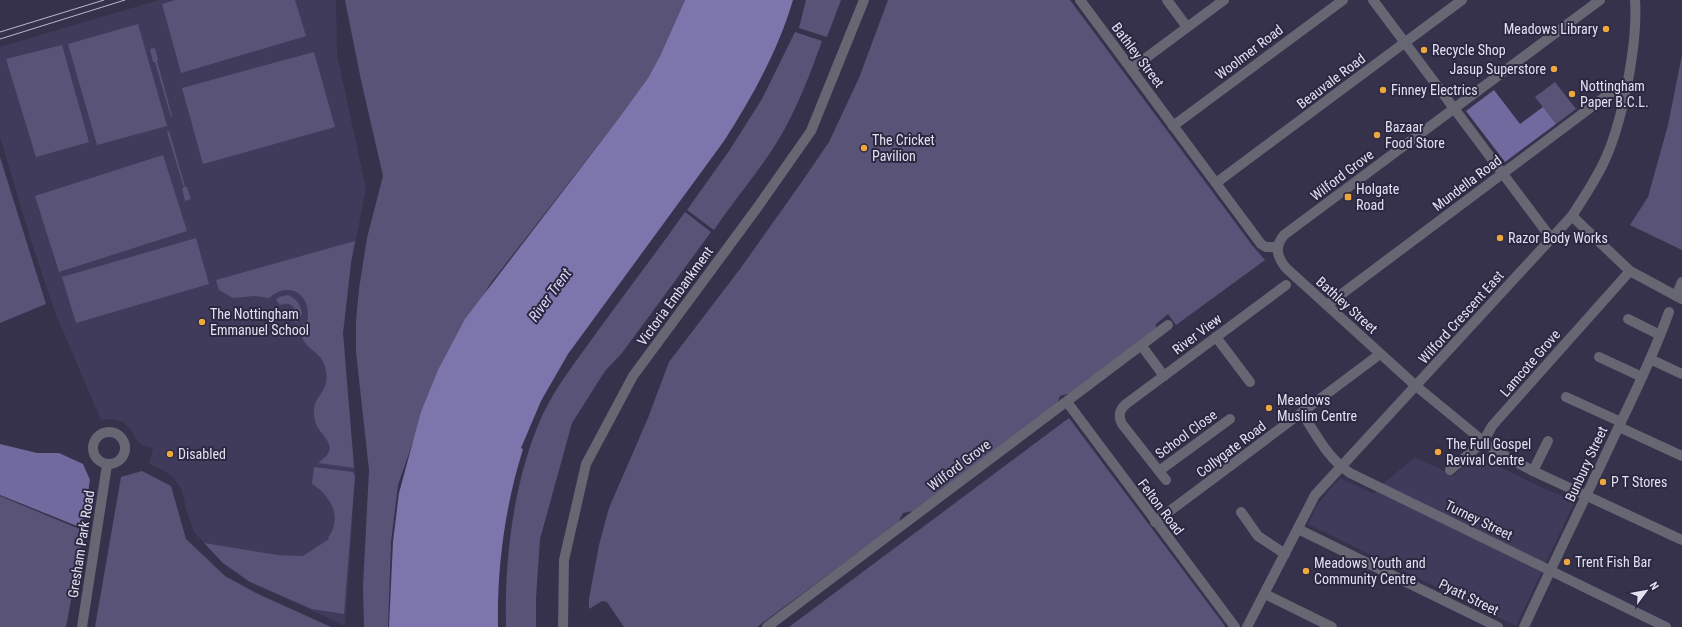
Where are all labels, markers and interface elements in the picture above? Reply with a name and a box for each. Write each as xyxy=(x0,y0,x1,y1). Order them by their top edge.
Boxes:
street label: Bathley Street xyxy=(1109,20,1167,90)
street label: Woolmer Road xyxy=(1212,21,1286,83)
place label: Meadows Library xyxy=(1504,21,1598,37)
marker: Meadows Library xyxy=(1601,24,1611,34)
place label: Recycle Shop xyxy=(1432,42,1506,58)
marker: Recycle Shop xyxy=(1419,45,1429,55)
street label: Beauvale Road xyxy=(1294,50,1368,112)
place label: Jasup Superstore xyxy=(1449,61,1546,77)
marker: Jasup Superstore xyxy=(1549,64,1559,74)
place label: Nottingham Paper B.C.L. xyxy=(1580,78,1649,110)
place label: Finney Electrics xyxy=(1391,82,1478,98)
marker: Finney Electrics xyxy=(1378,85,1388,95)
marker: Nottingham Paper B.C.L. xyxy=(1567,89,1577,99)
place label: Bazaar Food Store xyxy=(1385,119,1445,151)
marker: Bazaar Food Store xyxy=(1372,130,1382,140)
place label: The Cricket Pavilion xyxy=(872,132,935,164)
marker: The Cricket Pavilion xyxy=(859,143,869,153)
street label: Wilford Grove xyxy=(1307,146,1377,204)
street label: Mundella Road xyxy=(1429,152,1505,214)
place label: Holgate Road xyxy=(1356,181,1400,213)
marker: Holgate Road xyxy=(1343,192,1353,202)
place label: Razor Body Works xyxy=(1508,230,1608,246)
marker: Razor Body Works xyxy=(1495,233,1505,243)
street label: Victoria Embankment xyxy=(634,243,716,349)
water label: River Trent xyxy=(525,264,576,325)
street label: Wilford Crescent East xyxy=(1415,267,1507,367)
street label: Bathley Street xyxy=(1313,273,1381,337)
place label: The Nottingham Emmanuel School xyxy=(210,306,309,338)
street label: River View xyxy=(1169,310,1225,358)
marker: The Nottingham Emmanuel School xyxy=(197,317,207,327)
street label: Lamcote Grove xyxy=(1497,326,1564,400)
place label: Meadows Muslim Centre xyxy=(1277,392,1357,424)
marker: Meadows Muslim Centre xyxy=(1264,403,1274,413)
street label: School Close xyxy=(1152,406,1220,462)
street label: Collygate Road xyxy=(1193,418,1269,480)
street label: Bunbury Street xyxy=(1562,424,1610,504)
street label: Wilford Grove xyxy=(924,436,994,494)
place label: The Full Gospel Revival Centre xyxy=(1446,436,1531,468)
place label: Disabled xyxy=(178,446,226,462)
marker: The Full Gospel Revival Centre xyxy=(1433,447,1443,457)
marker: Disabled xyxy=(165,449,175,459)
place label: P T Stores xyxy=(1611,474,1667,490)
street label: Felton Road xyxy=(1135,476,1187,538)
marker: P T Stores xyxy=(1598,477,1608,487)
street label: Gresham Park Road xyxy=(65,489,97,599)
street label: Turney Street xyxy=(1443,497,1515,543)
place label: Trent Fish Bar xyxy=(1575,554,1652,570)
place label: Meadows Youth and Community Centre xyxy=(1314,555,1426,587)
marker: Trent Fish Bar xyxy=(1562,557,1572,567)
marker: Meadows Youth and Community Centre xyxy=(1301,566,1311,576)
north arrow xyxy=(1626,571,1666,611)
street label: Pyatt Street xyxy=(1436,576,1502,618)
text: N xyxy=(1647,580,1661,592)

